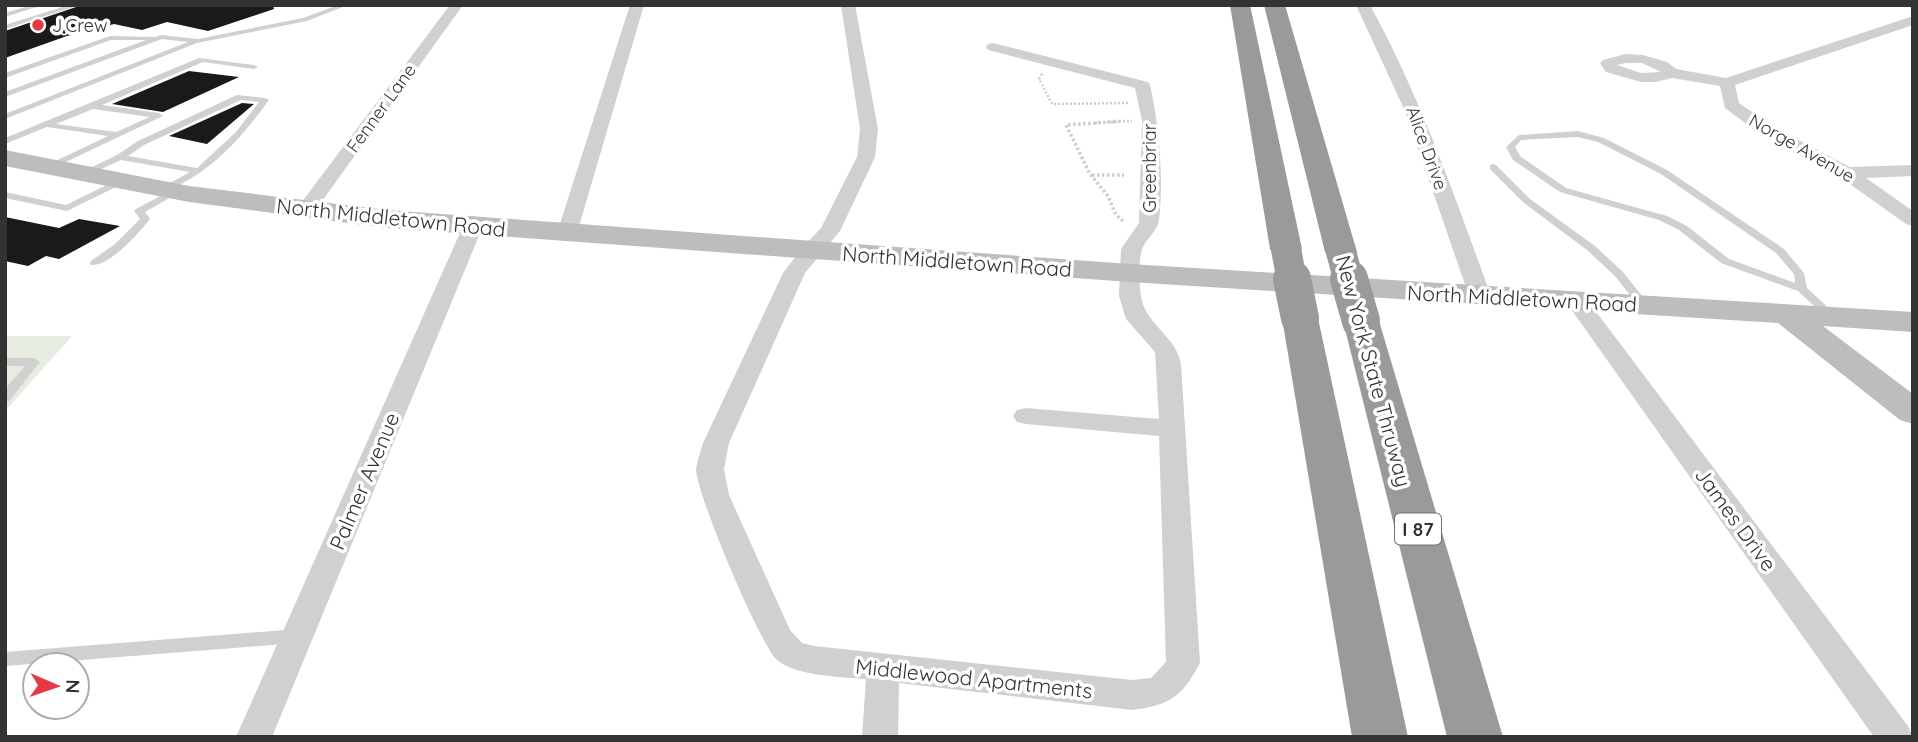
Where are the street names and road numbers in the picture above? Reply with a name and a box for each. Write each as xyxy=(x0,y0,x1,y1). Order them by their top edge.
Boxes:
street label: Fenner Lane xyxy=(341,59,421,157)
street label: Alice Drive xyxy=(1401,103,1453,193)
street label: Norge Avenue xyxy=(1745,109,1859,187)
street label: Greenbriar xyxy=(1138,123,1161,213)
street label: North Middletown Road xyxy=(275,192,507,242)
street label: North Middletown Road xyxy=(841,240,1073,282)
street label: New York State Thruway xyxy=(1331,252,1417,490)
street label: North Middletown Road xyxy=(1406,279,1638,317)
street label: Palmer Avenue xyxy=(323,408,405,554)
street label: James Drive xyxy=(1690,462,1782,576)
road number: I 87 xyxy=(1395,514,1441,544)
street label: Middlewood Apartments xyxy=(854,653,1094,703)

